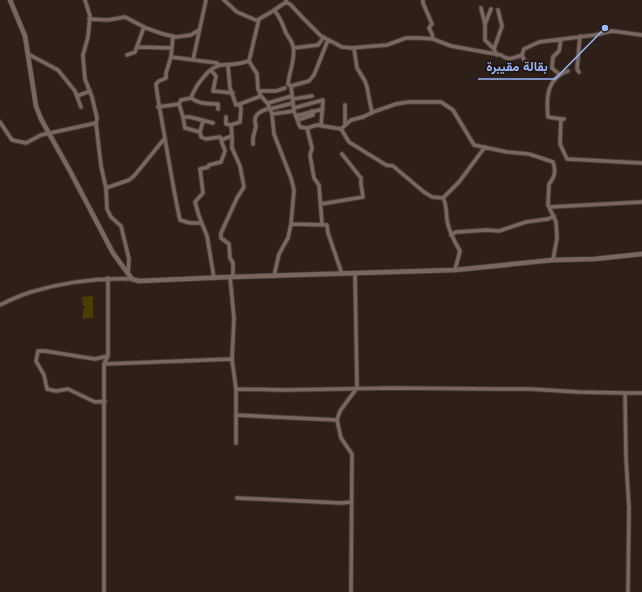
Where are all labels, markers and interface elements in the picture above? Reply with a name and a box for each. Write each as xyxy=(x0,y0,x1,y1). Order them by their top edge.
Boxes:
callout: بقالة مقيبرة xyxy=(478,54,555,79)
text: بقالة مقيبرة xyxy=(486,58,548,76)

